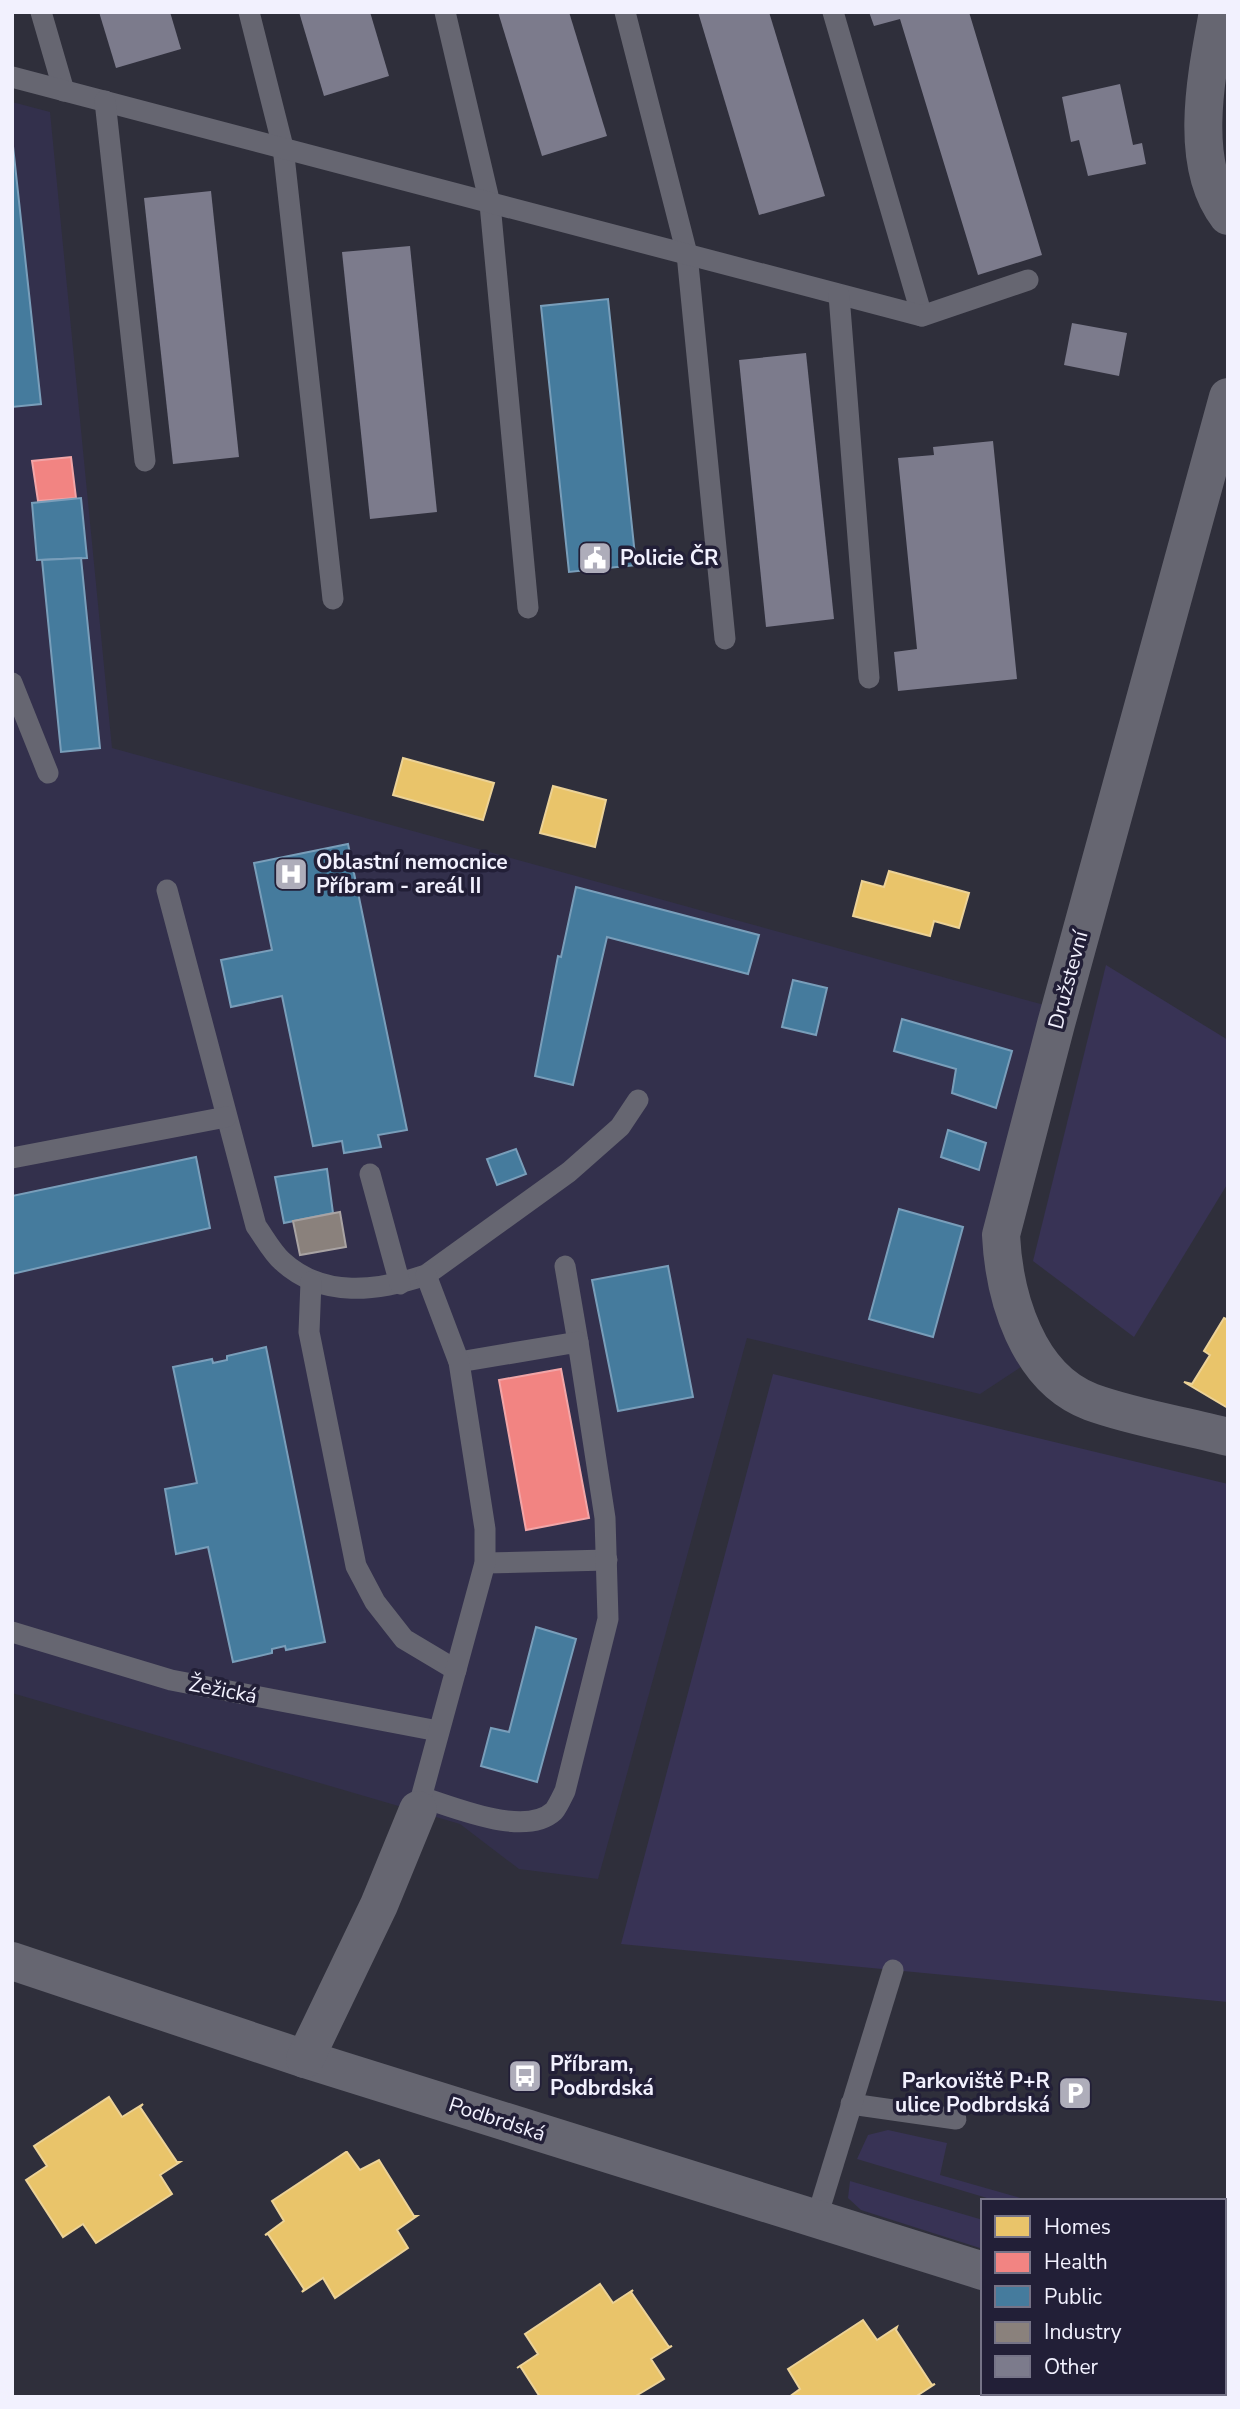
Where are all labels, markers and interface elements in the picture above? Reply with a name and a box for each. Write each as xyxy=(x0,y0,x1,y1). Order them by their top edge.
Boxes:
public building icon: Policie ČR xyxy=(576,539,614,577)
place label: Policie ČR xyxy=(620,544,719,572)
place label: Oblastní nemocnice Příbram - areál II xyxy=(316,848,508,900)
hospital icon: Oblastní nemocnice Příbram - areál II xyxy=(272,855,310,893)
street label: Družstevní xyxy=(1041,927,1095,1032)
street label: Žežická xyxy=(186,1670,260,1710)
place label: Příbram, Podbrdská xyxy=(550,2050,654,2102)
bus stop icon: Příbram, Podbrdská xyxy=(506,2057,544,2095)
place label: Parkoviště P+R ulice Podbrdská xyxy=(895,2067,1051,2119)
parking icon: Parkoviště P+R ulice Podbrdská xyxy=(1056,2074,1094,2112)
street label: Podbrdská xyxy=(445,2090,549,2148)
legend xyxy=(981,2199,1226,2395)
text: Homes xyxy=(1044,2213,1111,2241)
text: Health xyxy=(1044,2248,1108,2276)
text: Public xyxy=(1044,2283,1102,2311)
text: Industry xyxy=(1044,2318,1122,2346)
text: Other xyxy=(1044,2353,1099,2381)

